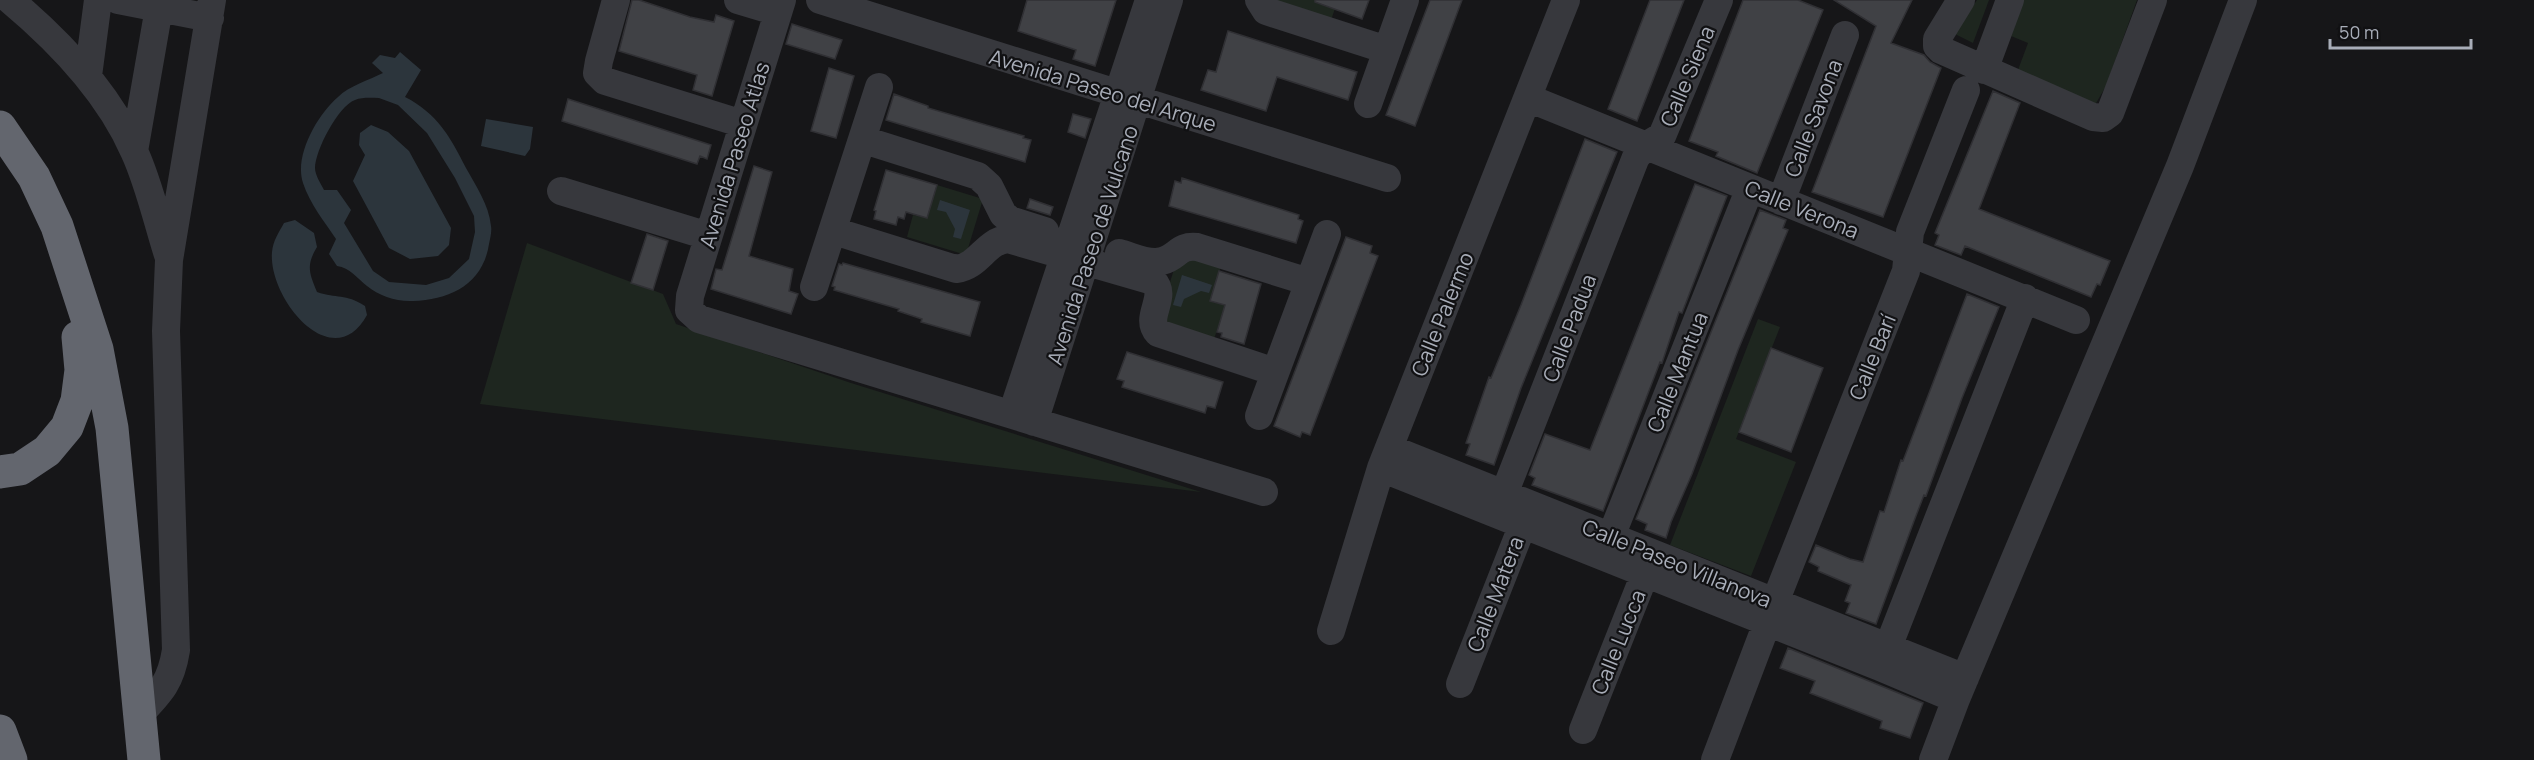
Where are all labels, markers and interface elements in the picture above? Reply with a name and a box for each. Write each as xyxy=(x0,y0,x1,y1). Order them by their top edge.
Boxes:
scale bar xyxy=(2330,12,2471,50)
text: 50 m xyxy=(2339,20,2379,44)
street label: Calle Siena xyxy=(1653,21,1721,131)
street label: Avenida Paseo del Arque xyxy=(986,42,1220,138)
street label: Calle Savona xyxy=(1778,55,1848,181)
street label: Avenida Paseo Atlas xyxy=(692,59,776,251)
street label: Avenida Paseo de Vulcano xyxy=(1040,122,1144,368)
street label: Calle Verona xyxy=(1741,173,1863,245)
street label: Calle Palermo xyxy=(1404,248,1480,380)
street label: Calle Padua xyxy=(1536,270,1602,386)
street label: Calle Mantua xyxy=(1640,308,1714,436)
street label: Calle Barí xyxy=(1842,310,1902,404)
street label: Calle Paseo Villanova xyxy=(1578,512,1776,614)
street label: Calle Matera xyxy=(1460,532,1530,656)
street label: Calle Lucca xyxy=(1584,585,1652,699)

